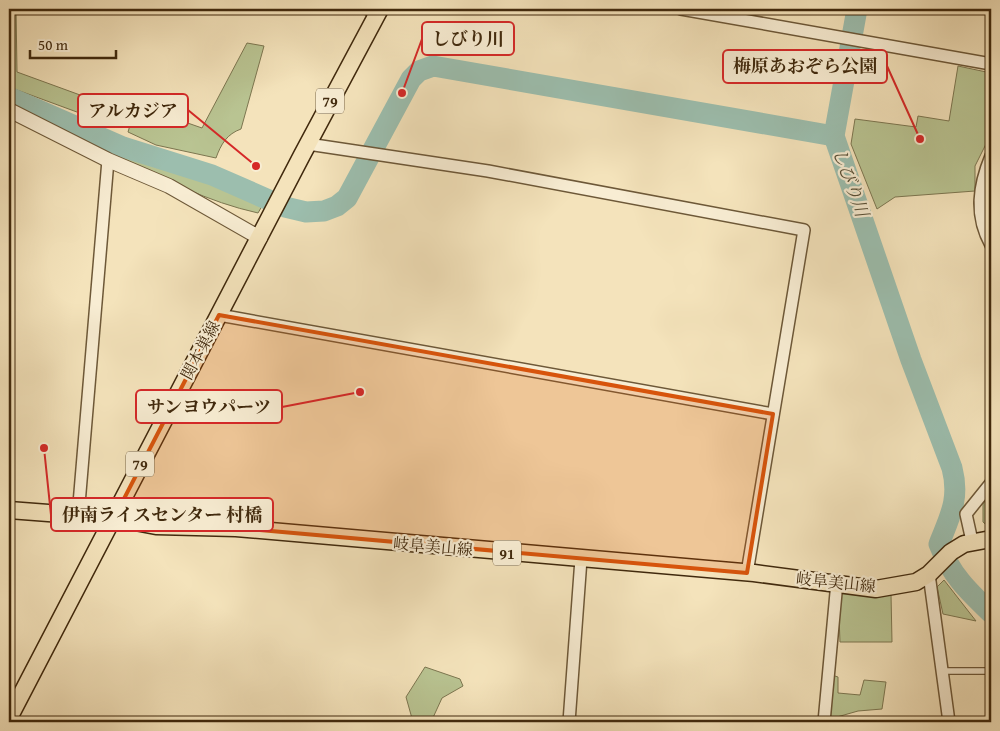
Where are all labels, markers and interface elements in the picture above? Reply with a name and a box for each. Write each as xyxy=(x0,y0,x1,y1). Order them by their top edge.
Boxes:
callout: しびり川 xyxy=(422,22,514,55)
text: しびり川 xyxy=(432,25,504,52)
scale bar xyxy=(30,28,116,60)
text: 50 m xyxy=(38,34,69,55)
callout: 梅原あおぞら公園 xyxy=(723,50,887,83)
text: 梅原あおぞら公園 xyxy=(733,52,877,79)
road number: 79 xyxy=(316,88,344,114)
callout: アルカジア xyxy=(78,94,188,127)
text: アルカジア xyxy=(88,97,178,124)
water label: しびり川 xyxy=(826,144,877,222)
street label: 関本巣線 xyxy=(174,316,226,384)
callout: サンヨウパーツ xyxy=(136,390,282,423)
text: サンヨウパーツ xyxy=(147,393,271,420)
road number: 79 xyxy=(126,452,154,476)
callout: 伊南ライスセンター 村橋 xyxy=(51,498,273,531)
text: 伊南ライスセンター 村橋 xyxy=(62,501,262,528)
street label: 岐阜美山線 xyxy=(392,531,474,561)
road number: 91 xyxy=(493,540,521,566)
street label: 岐阜美山線 xyxy=(795,566,877,598)

